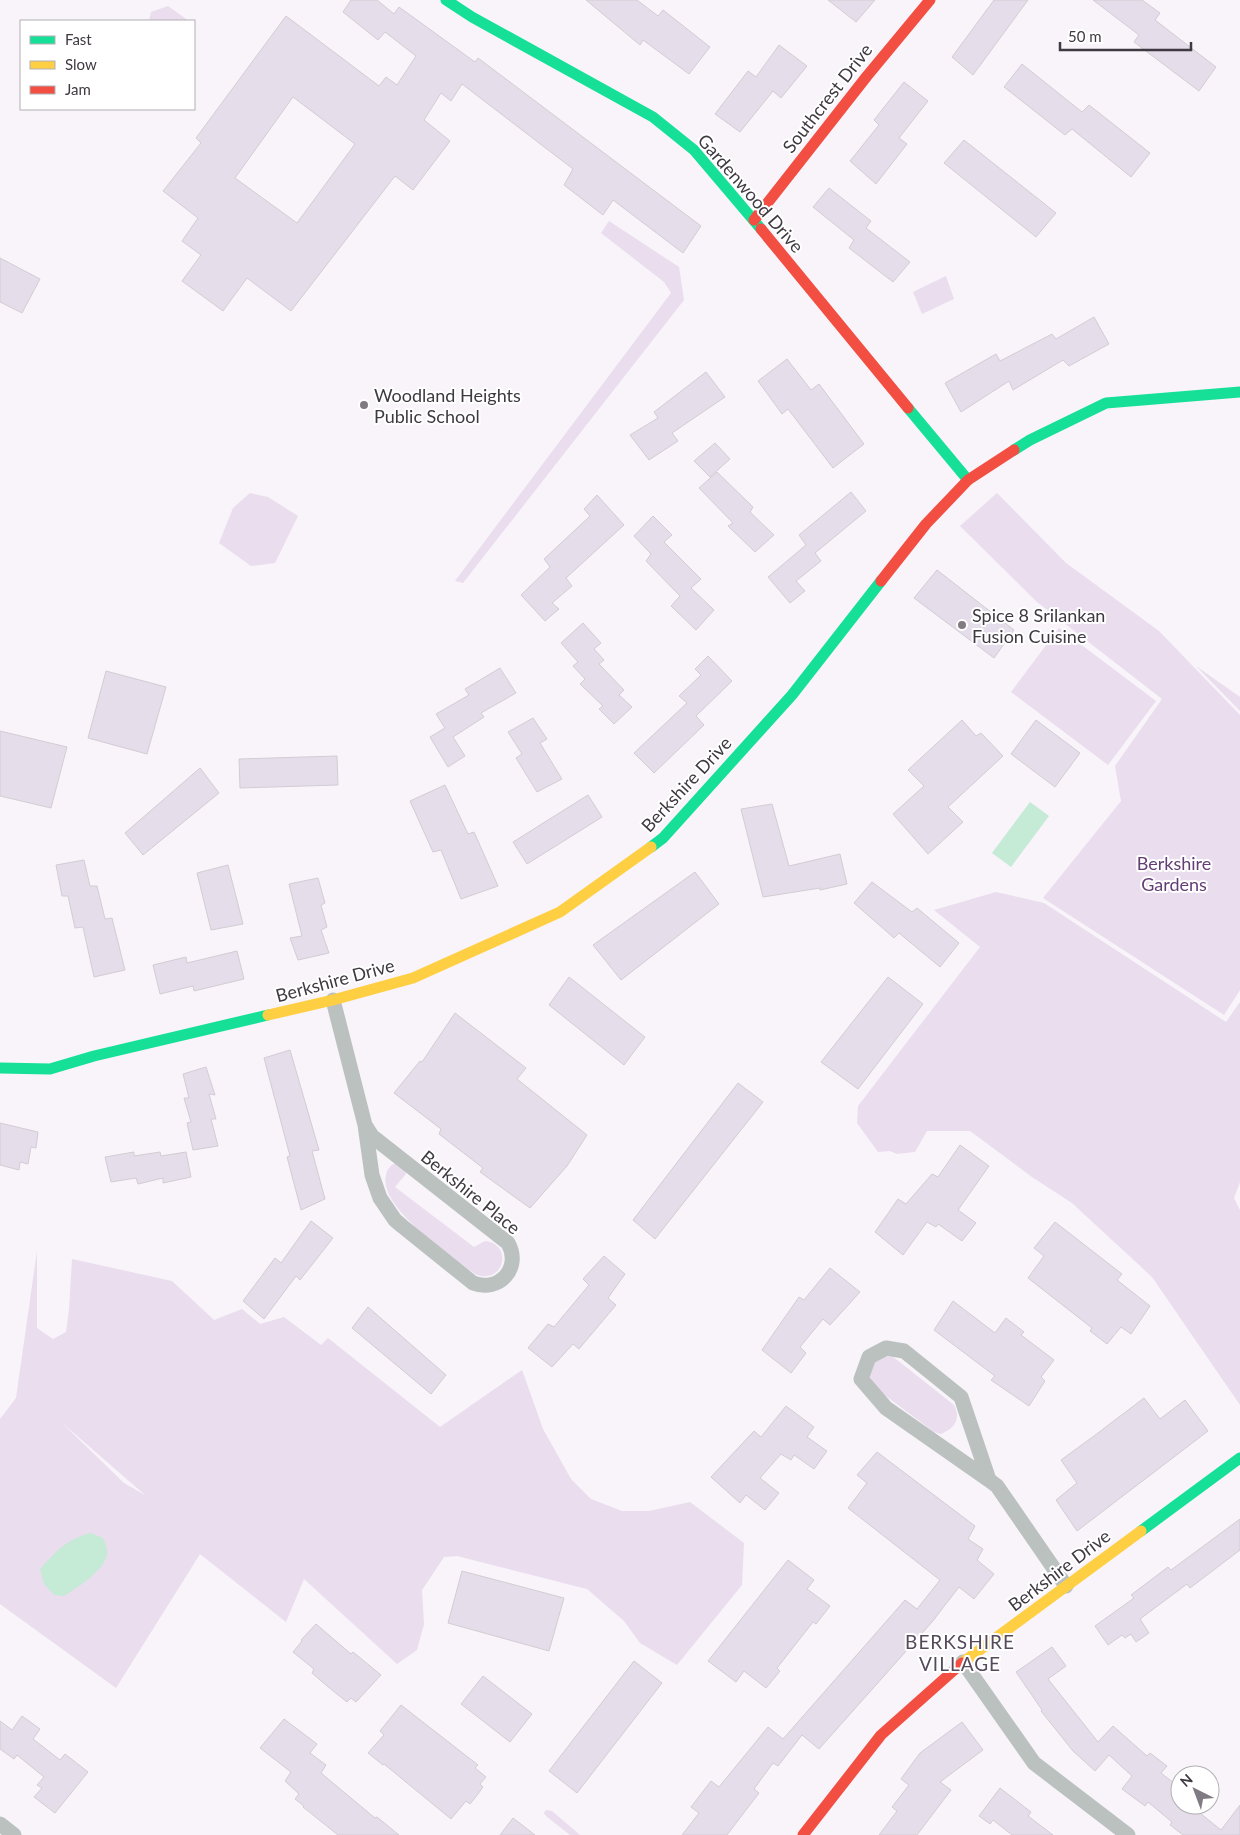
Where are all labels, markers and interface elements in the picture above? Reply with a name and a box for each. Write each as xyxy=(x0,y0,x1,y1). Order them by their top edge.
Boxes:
legend xyxy=(20,20,195,110)
scale bar xyxy=(1060,20,1191,52)
text: 50 m xyxy=(1068,27,1102,45)
text: Fast xyxy=(65,30,92,48)
street label: Southcrest Drive xyxy=(778,39,876,157)
text: Slow xyxy=(65,55,97,73)
text: Jam xyxy=(65,80,91,98)
street label: Gardenwood Drive xyxy=(694,129,808,257)
place label: Woodland Heights Public School xyxy=(374,384,521,427)
marker: Woodland Heights Public School xyxy=(358,399,370,411)
place label: Spice 8 Srilankan Fusion Cuisine xyxy=(972,604,1105,647)
marker: Spice 8 Srilankan Fusion Cuisine xyxy=(956,619,968,631)
street label: Berkshire Drive xyxy=(636,732,736,836)
park label: Berkshire Gardens xyxy=(1137,852,1211,895)
street label: Berkshire Drive xyxy=(273,954,397,1006)
street label: Berkshire Place xyxy=(417,1145,525,1239)
street label: Berkshire Drive xyxy=(1004,1524,1114,1616)
district label: BERKSHIRE VILLAGE xyxy=(905,1630,1015,1675)
north arrow xyxy=(1170,1765,1220,1815)
text: N xyxy=(1176,1770,1196,1790)

